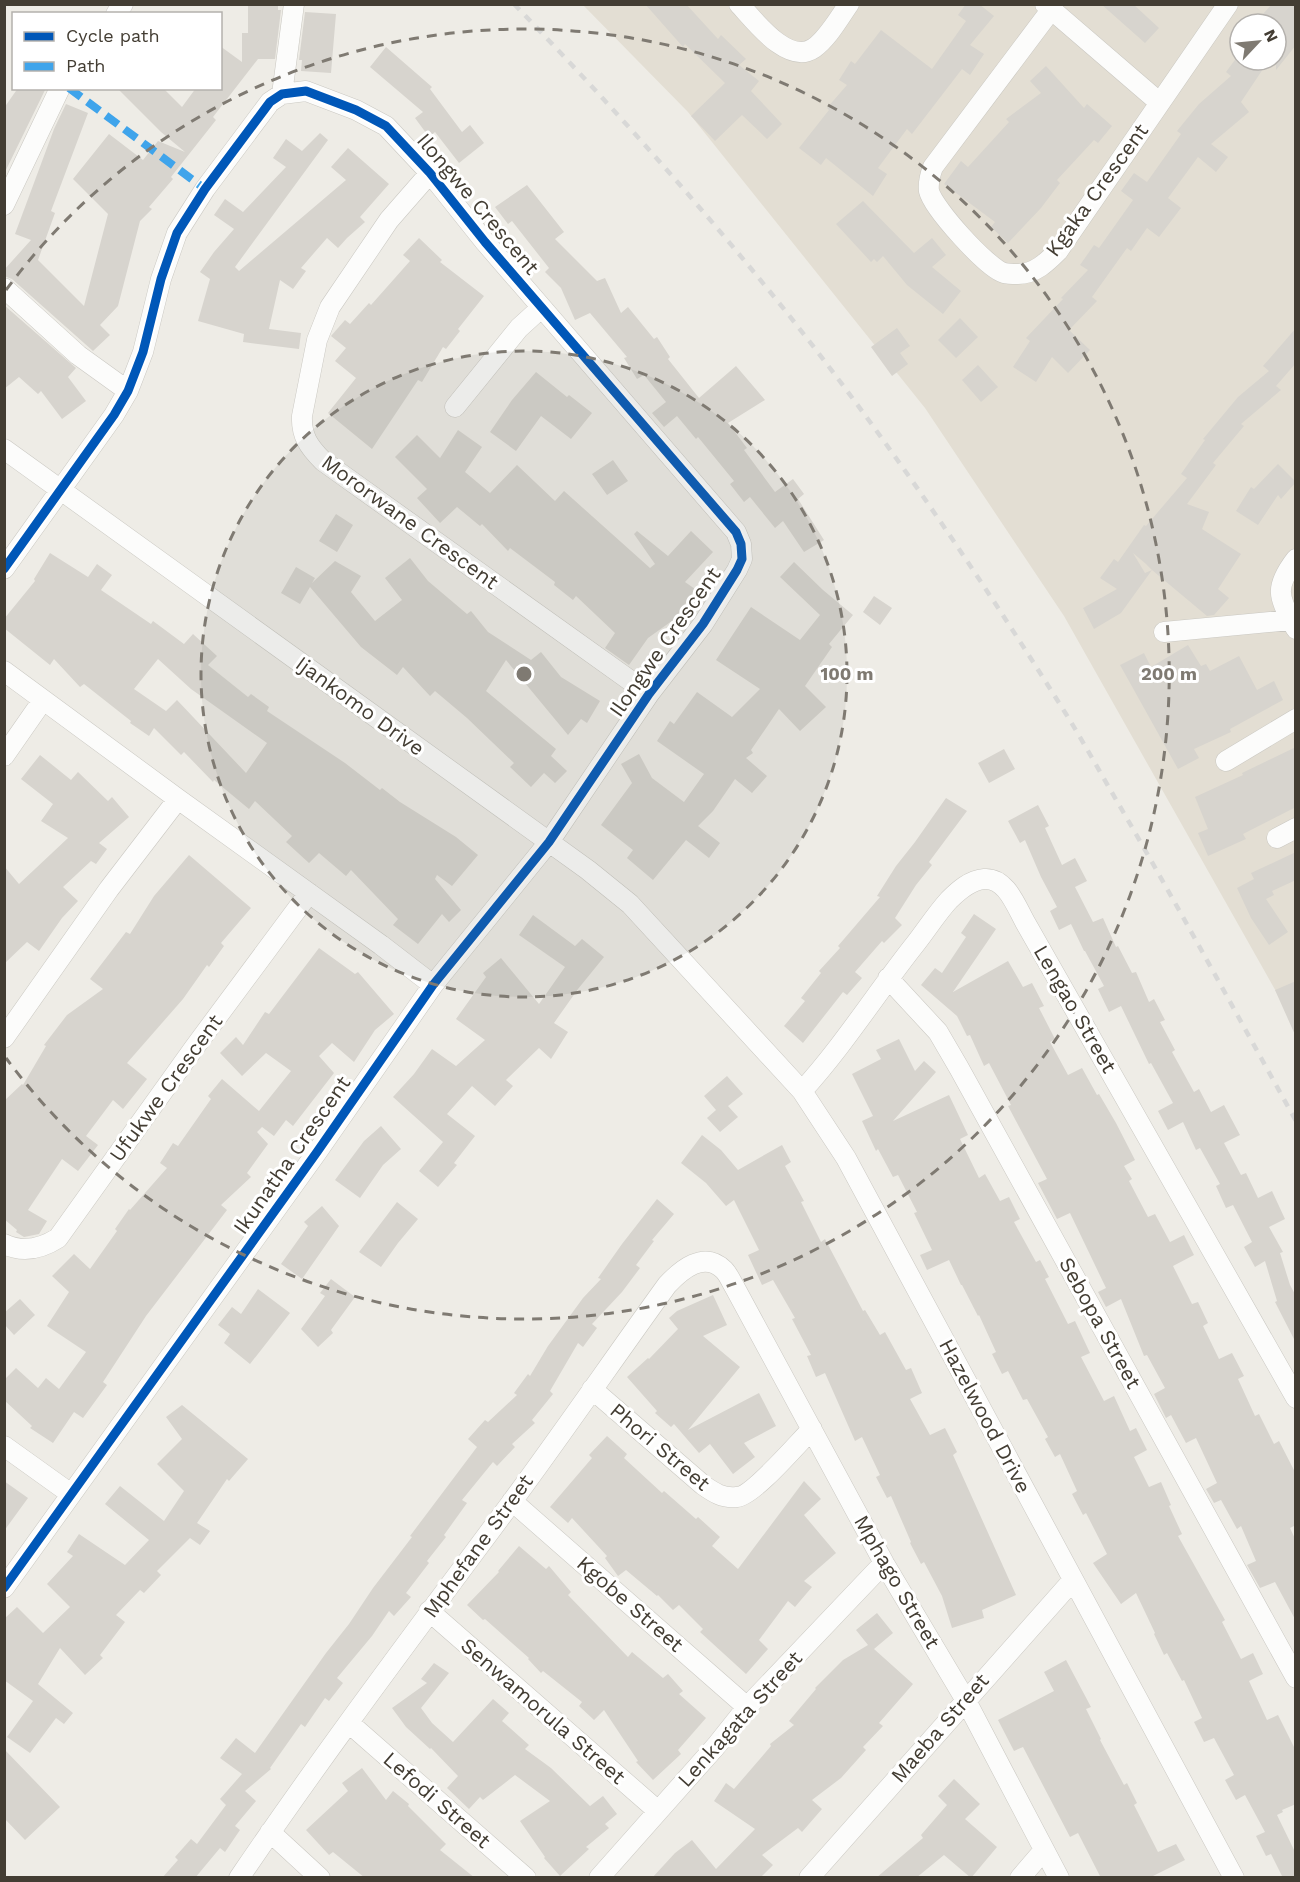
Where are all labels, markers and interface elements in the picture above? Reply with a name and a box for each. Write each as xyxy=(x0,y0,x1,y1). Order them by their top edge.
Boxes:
legend xyxy=(12,12,222,90)
north arrow xyxy=(1228,12,1288,72)
text: Cycle path xyxy=(66,25,160,46)
text: N xyxy=(1260,26,1282,45)
text: Path xyxy=(66,55,106,76)
street label: Kgaka Crescent xyxy=(1040,118,1153,261)
street label: Ilongwe Crescent xyxy=(412,128,545,280)
street label: Mororwane Crescent xyxy=(317,449,504,594)
street label: Ilongwe Crescent xyxy=(604,562,726,721)
street label: Ijankomo Drive xyxy=(291,651,429,761)
text: 100 m xyxy=(820,663,874,684)
text: 200 m xyxy=(1141,663,1197,684)
centre of rings xyxy=(514,664,534,684)
street label: Lengao Street xyxy=(1029,940,1122,1077)
street label: Ufukwe Crescent xyxy=(104,1009,227,1166)
street label: Ikunatha Crescent xyxy=(228,1071,356,1239)
street label: Sebopa Street xyxy=(1054,1253,1147,1393)
street label: Hazelwood Drive xyxy=(934,1334,1037,1497)
street label: Phori Street xyxy=(605,1398,716,1496)
street label: Mphefane Street xyxy=(417,1469,538,1622)
street label: Mphago Street xyxy=(849,1511,946,1653)
street label: Kgobe Street xyxy=(572,1550,689,1657)
street label: Senwamorula Street xyxy=(456,1632,631,1789)
street label: Lenkagata Street xyxy=(672,1645,807,1792)
street label: Maeba Street xyxy=(885,1668,994,1787)
street label: Lefodi Street xyxy=(379,1746,496,1853)

